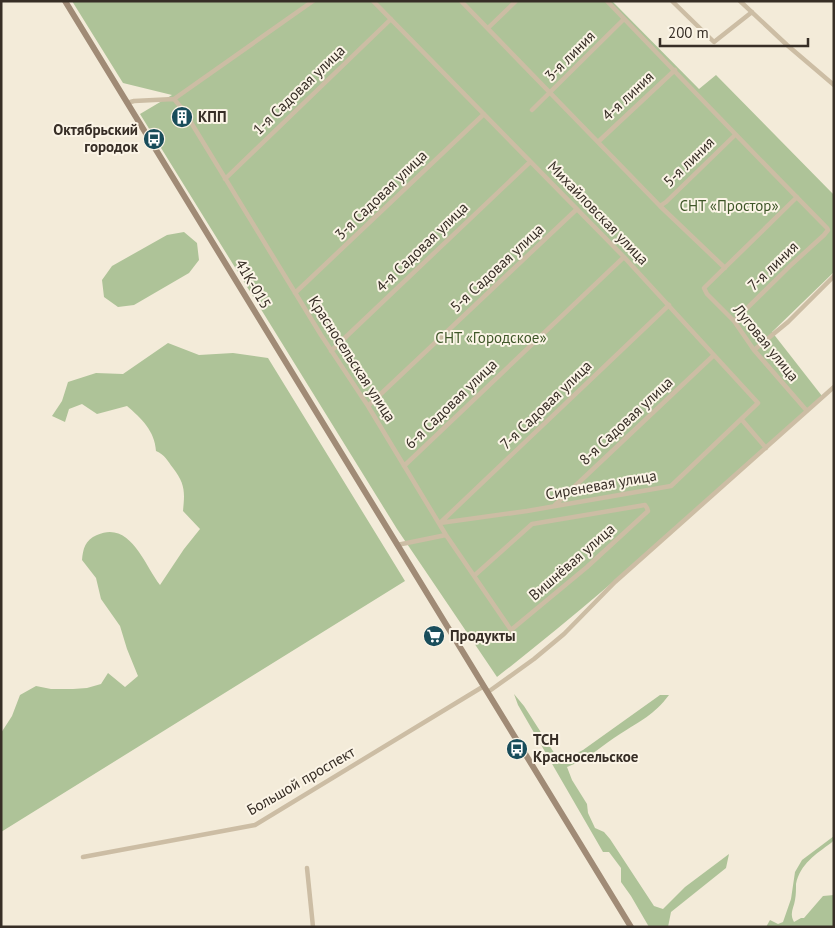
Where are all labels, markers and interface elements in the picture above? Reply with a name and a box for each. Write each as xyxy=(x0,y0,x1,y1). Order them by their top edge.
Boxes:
scale bar xyxy=(660,15,808,47)
text: 200 m xyxy=(668,23,709,42)
street label: 3-я линия xyxy=(540,26,599,85)
street label: 1-я Садовая улица xyxy=(248,41,349,139)
street label: 4-я линия xyxy=(598,67,657,124)
building icon: КПП xyxy=(170,105,194,129)
place label: КПП xyxy=(198,107,226,126)
place label: Октябрьский городок xyxy=(53,120,139,156)
bus stop icon: Октябрьский городок xyxy=(142,127,166,151)
street label: 5-я линия xyxy=(659,133,718,191)
street label: 3-я Садовая улица xyxy=(330,146,431,244)
street label: Михайловская улица xyxy=(544,157,653,269)
park label: СНТ «Простор» xyxy=(679,196,779,215)
street label: 4-я Садовая улица xyxy=(371,198,472,296)
street label: 5-я Садовая улица xyxy=(446,219,547,316)
street label: 7-я линия xyxy=(743,237,802,294)
street label: 41К-015 xyxy=(231,255,276,312)
street label: Красносельская улица xyxy=(305,292,400,425)
street label: Луговая улица xyxy=(729,299,803,385)
park label: СНТ «Городское» xyxy=(435,328,547,347)
street label: 6-я Садовая улица xyxy=(400,355,501,453)
street label: 7-я Садовая улица xyxy=(496,356,595,453)
street label: 8-я Садовая улица xyxy=(575,372,676,469)
street label: Сиреневая улица xyxy=(544,465,658,504)
street label: Вишнёвая улица xyxy=(525,519,619,604)
supermarket icon: Продукты xyxy=(422,624,446,648)
place label: Продукты xyxy=(450,626,516,645)
place label: ТСН Красносельское xyxy=(533,730,639,766)
bus stop icon: ТСН Красносельское xyxy=(505,737,529,761)
street label: Большой проспект xyxy=(243,742,358,819)

